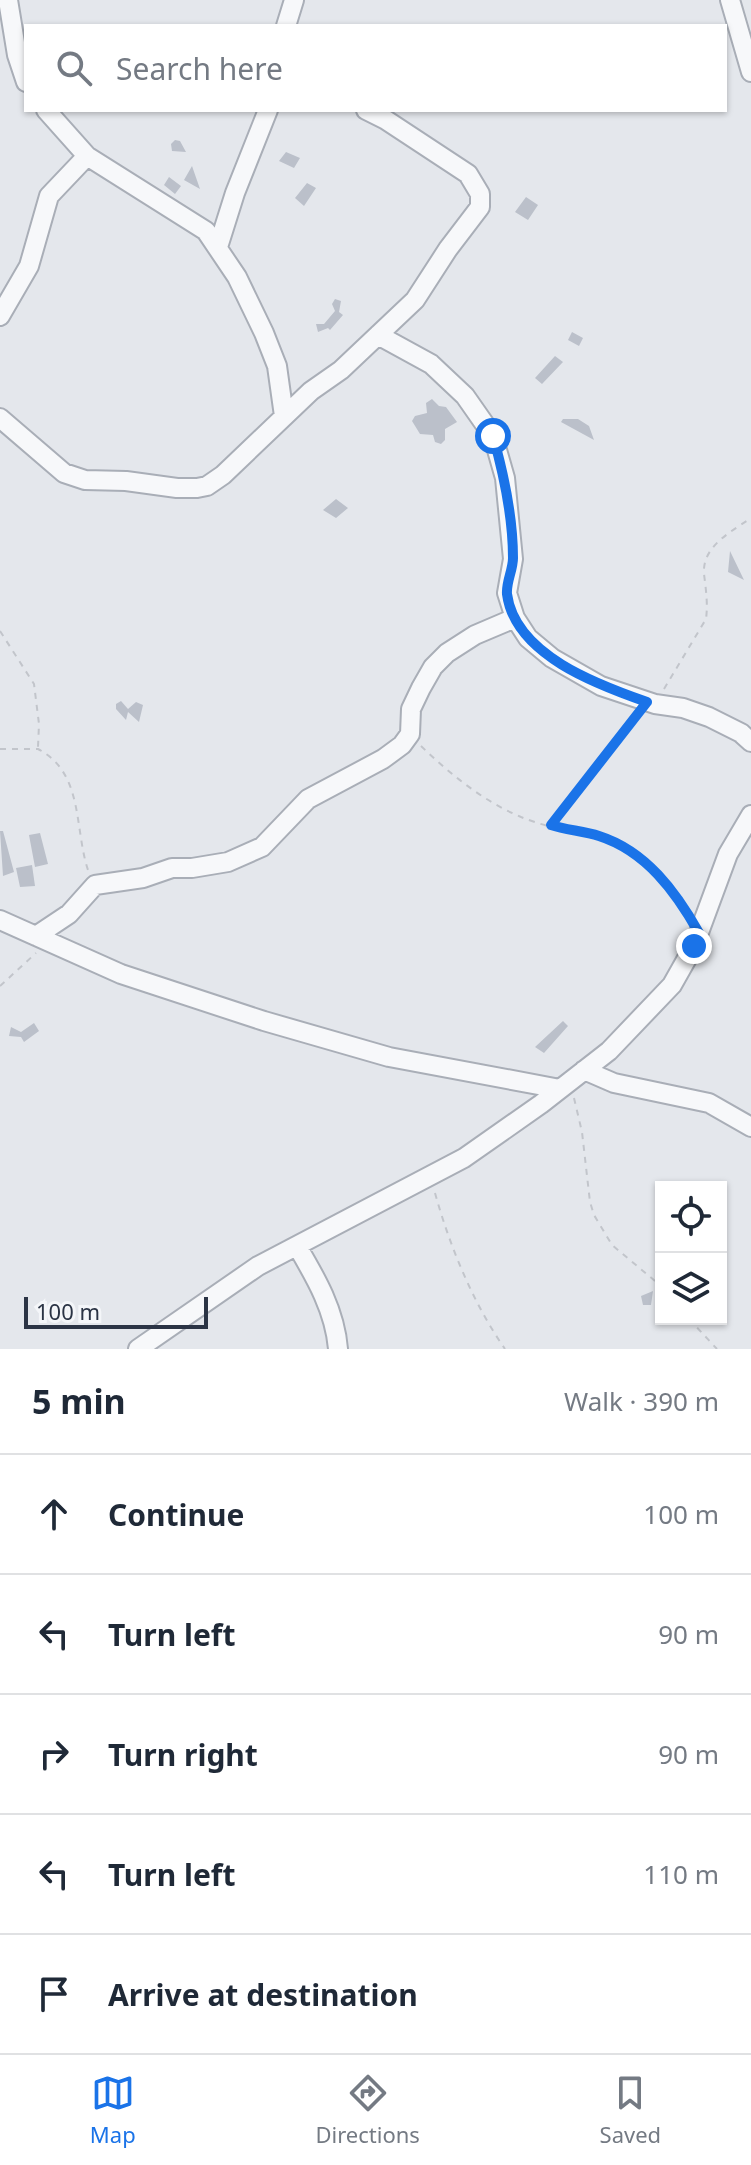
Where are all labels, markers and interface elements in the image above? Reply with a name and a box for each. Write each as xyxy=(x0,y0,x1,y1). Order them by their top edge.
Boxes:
search box xyxy=(24,24,727,112)
icon: search xyxy=(52,46,96,90)
text: Search here xyxy=(116,48,283,89)
route start xyxy=(475,418,511,454)
route end xyxy=(676,928,712,964)
map controls xyxy=(655,1181,727,1325)
button: locate xyxy=(655,1181,727,1253)
button: layers xyxy=(655,1253,727,1325)
scale bar xyxy=(24,1293,208,1329)
text: 100 m xyxy=(36,1296,100,1326)
text: 5 min xyxy=(32,1378,126,1424)
text: Walk · 390 m xyxy=(564,1383,719,1419)
icon: ahead xyxy=(32,1492,76,1536)
text: Continue xyxy=(108,1494,244,1535)
text: 100 m xyxy=(643,1496,719,1532)
icon: left xyxy=(32,1612,76,1656)
text: Turn left xyxy=(108,1614,236,1655)
text: 90 m xyxy=(658,1616,719,1652)
icon: right xyxy=(32,1732,76,1776)
text: Turn right xyxy=(108,1734,258,1775)
text: 90 m xyxy=(658,1736,719,1772)
icon: left xyxy=(32,1852,76,1896)
text: Turn left xyxy=(108,1854,236,1895)
text: 110 m xyxy=(643,1856,719,1892)
icon: arrive xyxy=(32,1972,76,2016)
text: Arrive at destination xyxy=(108,1974,418,2015)
tab: Map xyxy=(90,2071,136,2149)
tab: Directions xyxy=(315,2071,420,2149)
tab: Saved xyxy=(600,2071,661,2149)

